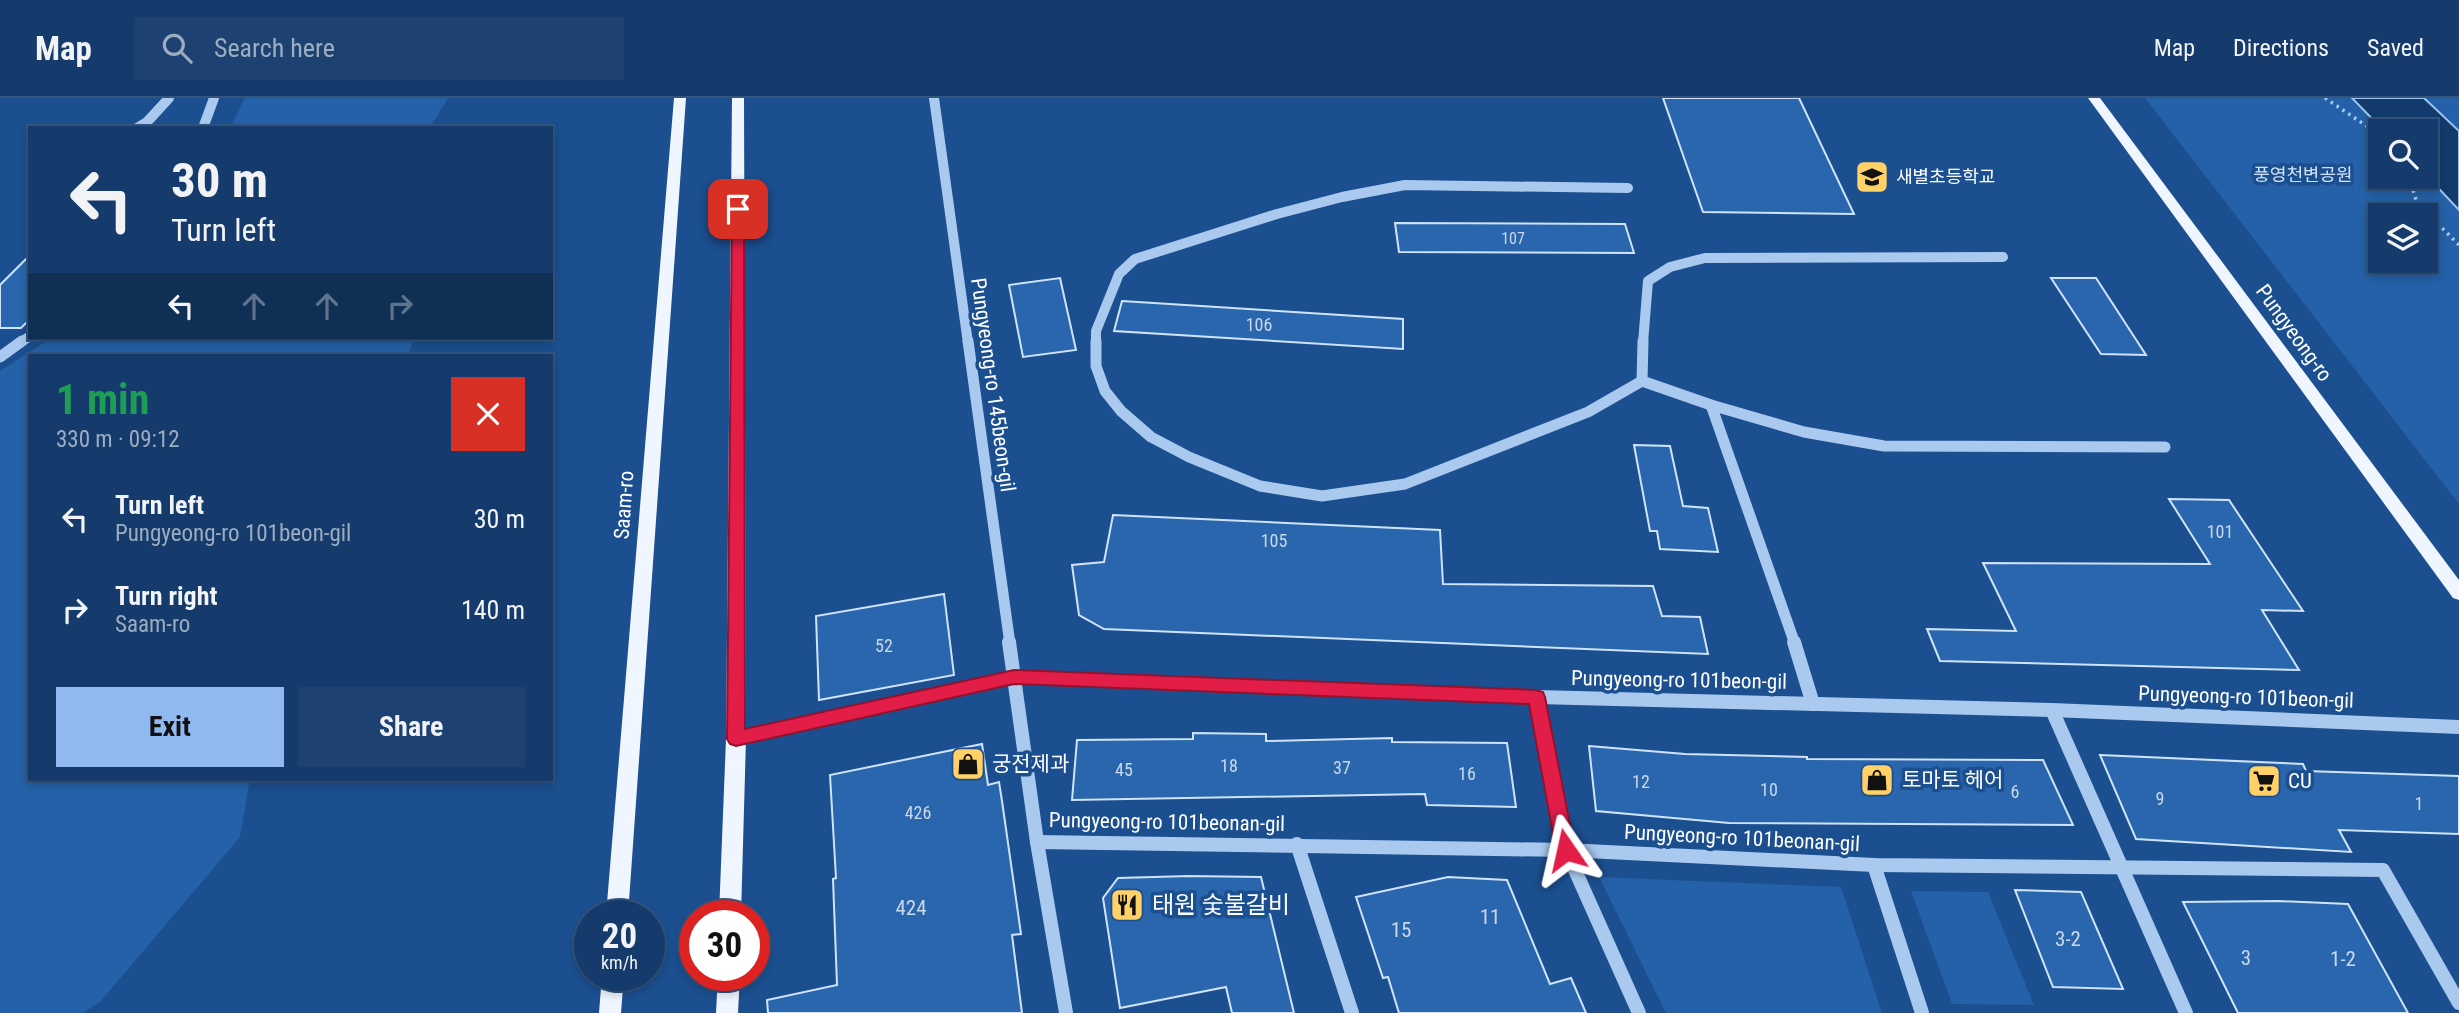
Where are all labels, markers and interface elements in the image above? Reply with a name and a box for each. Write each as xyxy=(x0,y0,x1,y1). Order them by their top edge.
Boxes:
search box xyxy=(134,17,624,80)
text: Map xyxy=(35,29,92,68)
icon: search xyxy=(158,29,196,67)
text: Search here xyxy=(214,33,335,63)
text: Map xyxy=(2154,34,2195,62)
text: Directions xyxy=(2233,34,2329,62)
text: Saved xyxy=(2367,34,2424,62)
map controls xyxy=(2368,119,2438,273)
button: search xyxy=(2368,119,2438,189)
text: 30 m xyxy=(171,152,268,209)
icon: left xyxy=(56,154,147,245)
school or university icon: 새별초등학교 xyxy=(1853,158,1891,196)
park label: 풍영천변공원 xyxy=(2253,164,2353,185)
place label: 새별초등학교 xyxy=(1896,166,1995,187)
pin xyxy=(708,179,768,239)
icon: arrive xyxy=(719,190,757,228)
button: layers xyxy=(2368,203,2438,273)
text: Turn left xyxy=(171,211,276,249)
house number: 107 xyxy=(1501,229,1525,248)
street label: Pungyeong-ro 145beon-gil xyxy=(966,276,1020,494)
street label: Pungyeong-ro xyxy=(2251,280,2337,386)
icon: left xyxy=(162,287,200,325)
icon: ahead xyxy=(235,287,273,325)
icon: ahead xyxy=(308,287,346,325)
icon: right xyxy=(381,287,419,325)
house number: 106 xyxy=(1246,314,1272,335)
text: 1 min xyxy=(56,375,149,424)
button: close xyxy=(451,377,525,451)
text: 330 m · 09:12 xyxy=(56,426,180,453)
street label: Saam-ro xyxy=(610,470,638,540)
text: Turn left xyxy=(115,490,204,520)
icon: left xyxy=(56,500,94,538)
text: 30 m xyxy=(474,504,525,534)
text: Pungyeong-ro 101beon-gil xyxy=(115,520,351,547)
house number: 101 xyxy=(2207,521,2233,542)
house number: 105 xyxy=(1261,530,1287,551)
text: Turn right xyxy=(115,581,217,611)
icon: right xyxy=(56,591,94,629)
text: 140 m xyxy=(461,595,525,625)
text: Saam-ro xyxy=(115,611,190,638)
house number: 52 xyxy=(875,635,893,656)
street label: Pungyeong-ro 101beon-gil xyxy=(1571,666,1787,694)
street label: Pungyeong-ro 101beon-gil xyxy=(2138,681,2354,713)
button: Exit xyxy=(56,687,284,767)
button: Share xyxy=(298,687,525,767)
shop icon: 궁전제과 xyxy=(949,745,987,783)
place label: 궁전제과 xyxy=(992,752,1069,776)
house number: 18 xyxy=(1220,755,1238,776)
house number: 37 xyxy=(1333,757,1351,778)
house number: 45 xyxy=(1115,759,1133,780)
shop icon: 토마토 헤어 xyxy=(1858,761,1896,799)
supermarket icon: CU xyxy=(2245,762,2283,800)
house number: 16 xyxy=(1458,763,1476,784)
place label: 토마토 헤어 xyxy=(1902,768,2003,792)
place label: CU xyxy=(2288,769,2312,793)
house number: 12 xyxy=(1632,771,1650,792)
house number: 10 xyxy=(1760,779,1778,800)
house number: 6 xyxy=(2011,781,2019,802)
house number: 9 xyxy=(2156,788,2164,809)
house number: 1 xyxy=(2415,793,2423,814)
house number: 426 xyxy=(905,802,931,823)
street label: Pungyeong-ro 101beonan-gil xyxy=(1049,808,1285,836)
position arrow xyxy=(1529,813,1603,887)
street label: Pungyeong-ro 101beonan-gil xyxy=(1624,820,1860,856)
restaurant icon: 태원 숯불갈비 xyxy=(1108,886,1146,924)
place label: 태원 숯불갈비 xyxy=(1152,891,1290,919)
house number: 424 xyxy=(895,896,927,920)
speed limit sign: 30 xyxy=(679,900,770,991)
house number: 11 xyxy=(1480,905,1500,929)
text: 20 xyxy=(602,916,637,957)
house number: 15 xyxy=(1391,918,1411,942)
house number: 3-2 xyxy=(2055,927,2081,951)
house number: 3 xyxy=(2241,946,2251,970)
house number: 1-2 xyxy=(2330,947,2356,971)
text: km/h xyxy=(601,952,638,973)

